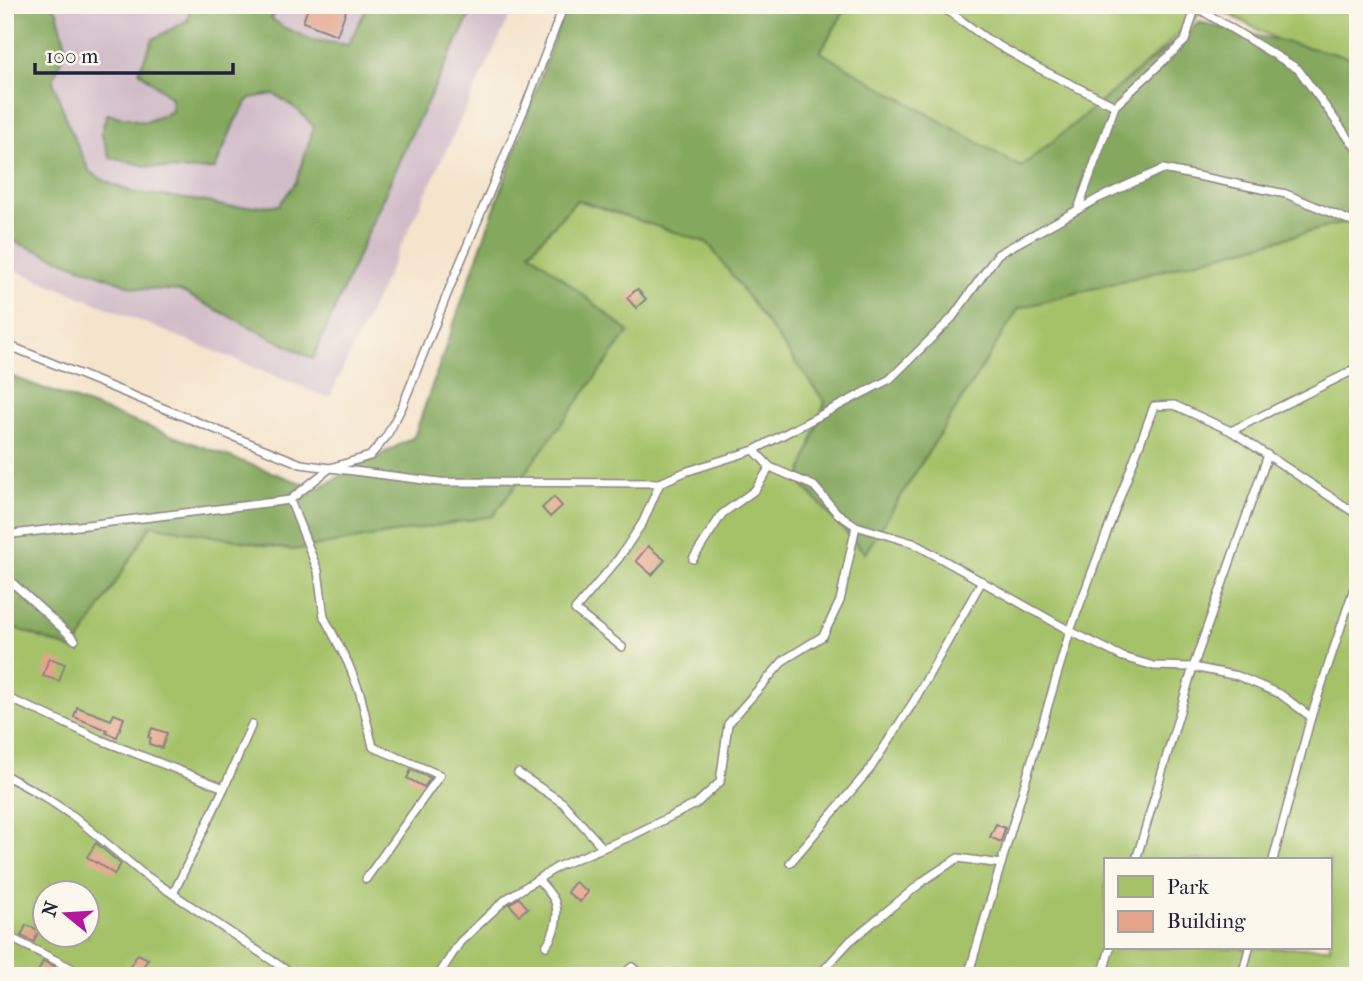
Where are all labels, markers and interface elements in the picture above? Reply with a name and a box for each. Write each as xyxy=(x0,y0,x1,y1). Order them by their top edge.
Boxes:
scale bar xyxy=(35,32,233,76)
text: 100 m xyxy=(46,44,99,68)
legend xyxy=(1104,858,1332,950)
text: Park xyxy=(1167,875,1209,899)
north arrow xyxy=(32,880,102,950)
text: N xyxy=(38,898,64,919)
text: Building xyxy=(1167,909,1246,933)

